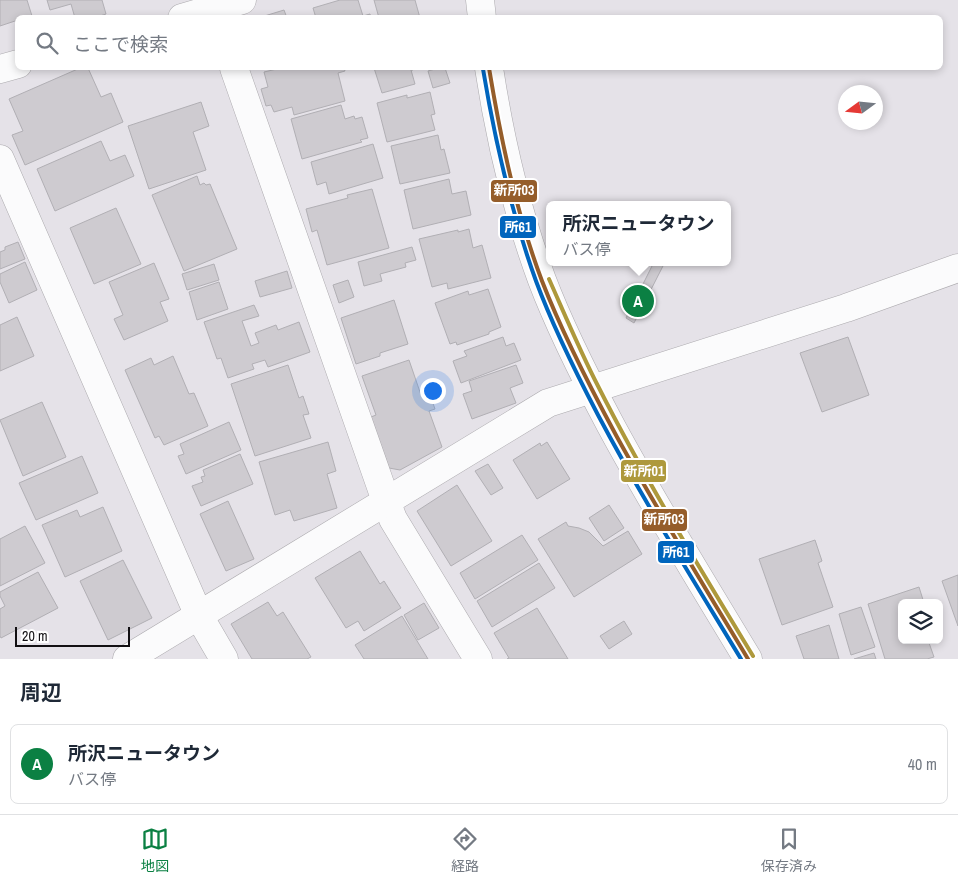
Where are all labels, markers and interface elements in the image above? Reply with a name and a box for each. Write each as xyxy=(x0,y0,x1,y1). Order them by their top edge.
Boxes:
search box xyxy=(15,15,943,70)
icon: search xyxy=(33,29,61,57)
text: ここで検索 xyxy=(73,31,168,57)
north arrow xyxy=(838,85,883,130)
line badge: 新所03 xyxy=(490,179,538,203)
text: 新所03 xyxy=(494,181,534,199)
popup xyxy=(546,201,731,266)
text: 所沢ニュータウン xyxy=(562,210,715,236)
line badge: 所61 xyxy=(499,215,537,239)
text: 所61 xyxy=(505,218,532,236)
text: バス停 xyxy=(562,238,611,260)
pin: A xyxy=(622,282,654,320)
your location xyxy=(420,378,446,404)
line badge: 新所01 xyxy=(620,459,667,483)
text: 新所01 xyxy=(624,462,665,480)
line badge: 新所03 xyxy=(641,508,688,532)
text: 新所03 xyxy=(644,510,684,528)
line badge: 所61 xyxy=(657,540,695,564)
text: 所61 xyxy=(663,543,690,561)
map controls xyxy=(898,599,943,644)
button: layers xyxy=(898,599,943,644)
scale bar xyxy=(15,624,130,647)
text: 20 m xyxy=(22,627,48,645)
text: 周辺 xyxy=(20,678,62,707)
text: 所沢ニュータウン xyxy=(68,740,220,766)
text: A xyxy=(32,753,42,775)
text: 40 m xyxy=(908,753,937,775)
text: バス停 xyxy=(68,768,116,790)
tab: 地図 xyxy=(141,825,169,875)
tab: 経路 xyxy=(451,825,479,875)
tab: 保存済み xyxy=(761,825,817,875)

